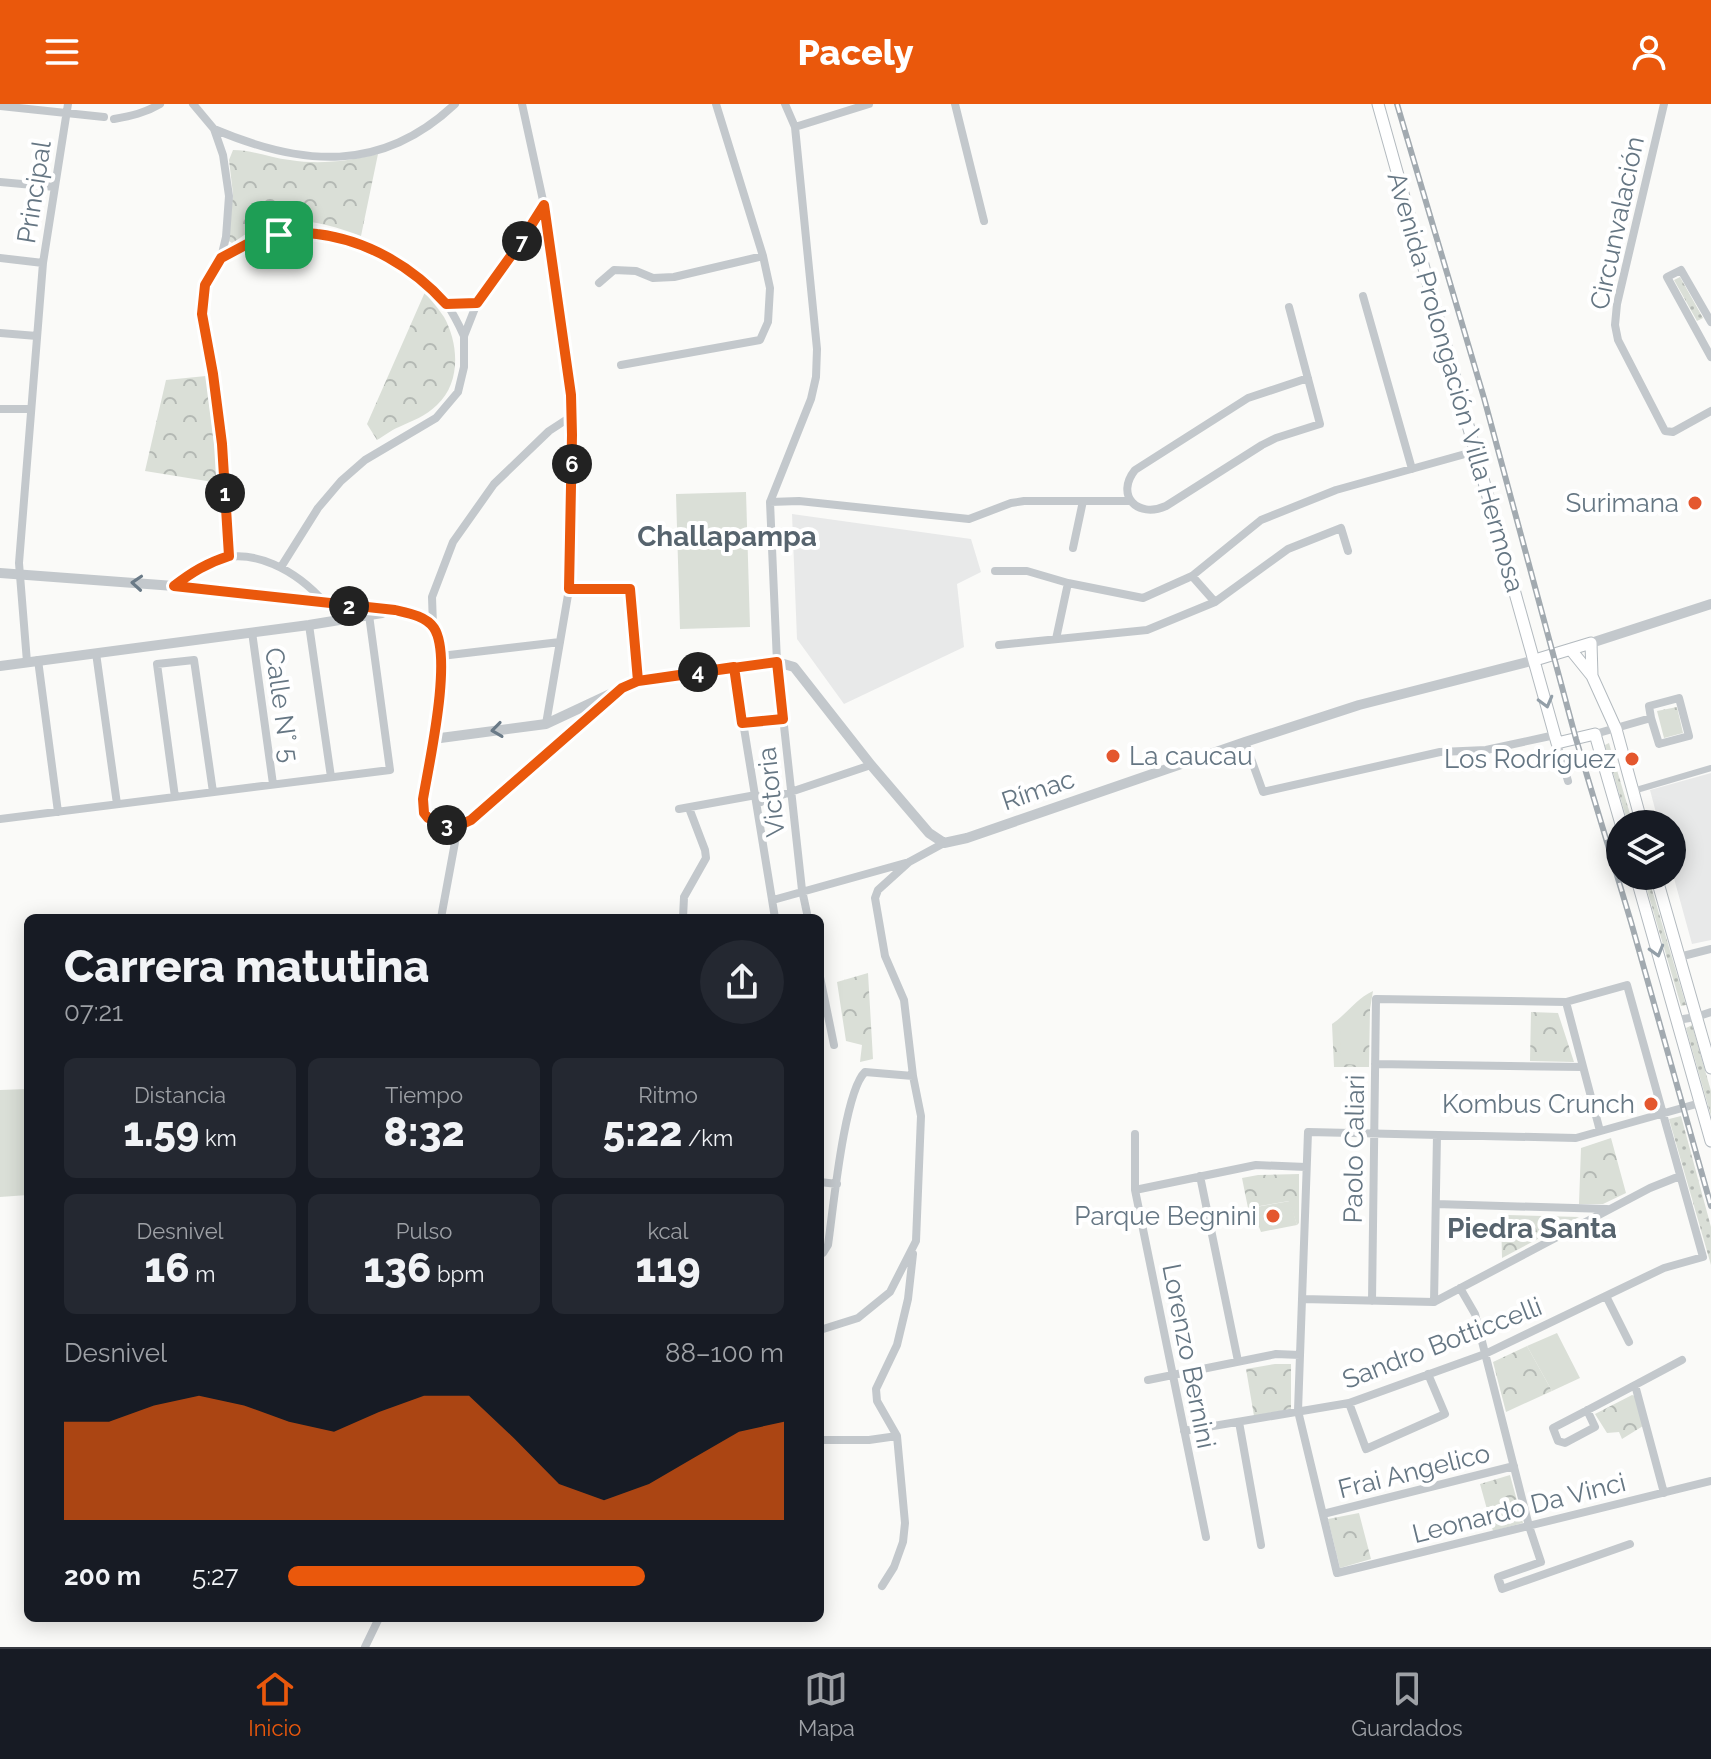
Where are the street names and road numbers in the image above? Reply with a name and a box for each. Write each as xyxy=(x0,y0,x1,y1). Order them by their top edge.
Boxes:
street label: Circunvalación xyxy=(1584,134,1650,312)
street label: Principal xyxy=(11,138,57,245)
street label: Avenida Prolongación Villa Hermosa xyxy=(1382,169,1530,595)
street label: Calle N° 5 xyxy=(259,646,305,764)
street label: Victoria xyxy=(751,745,791,839)
street label: Rímac xyxy=(998,764,1078,816)
street label: Paolo Caliari xyxy=(1338,1074,1370,1224)
street label: Lorenzo Bernini xyxy=(1156,1261,1222,1451)
street label: Sandro Botticcelli xyxy=(1338,1291,1546,1395)
street label: Frai Angelico xyxy=(1335,1438,1493,1504)
street label: Leonardo Da Vinci xyxy=(1409,1467,1629,1549)

